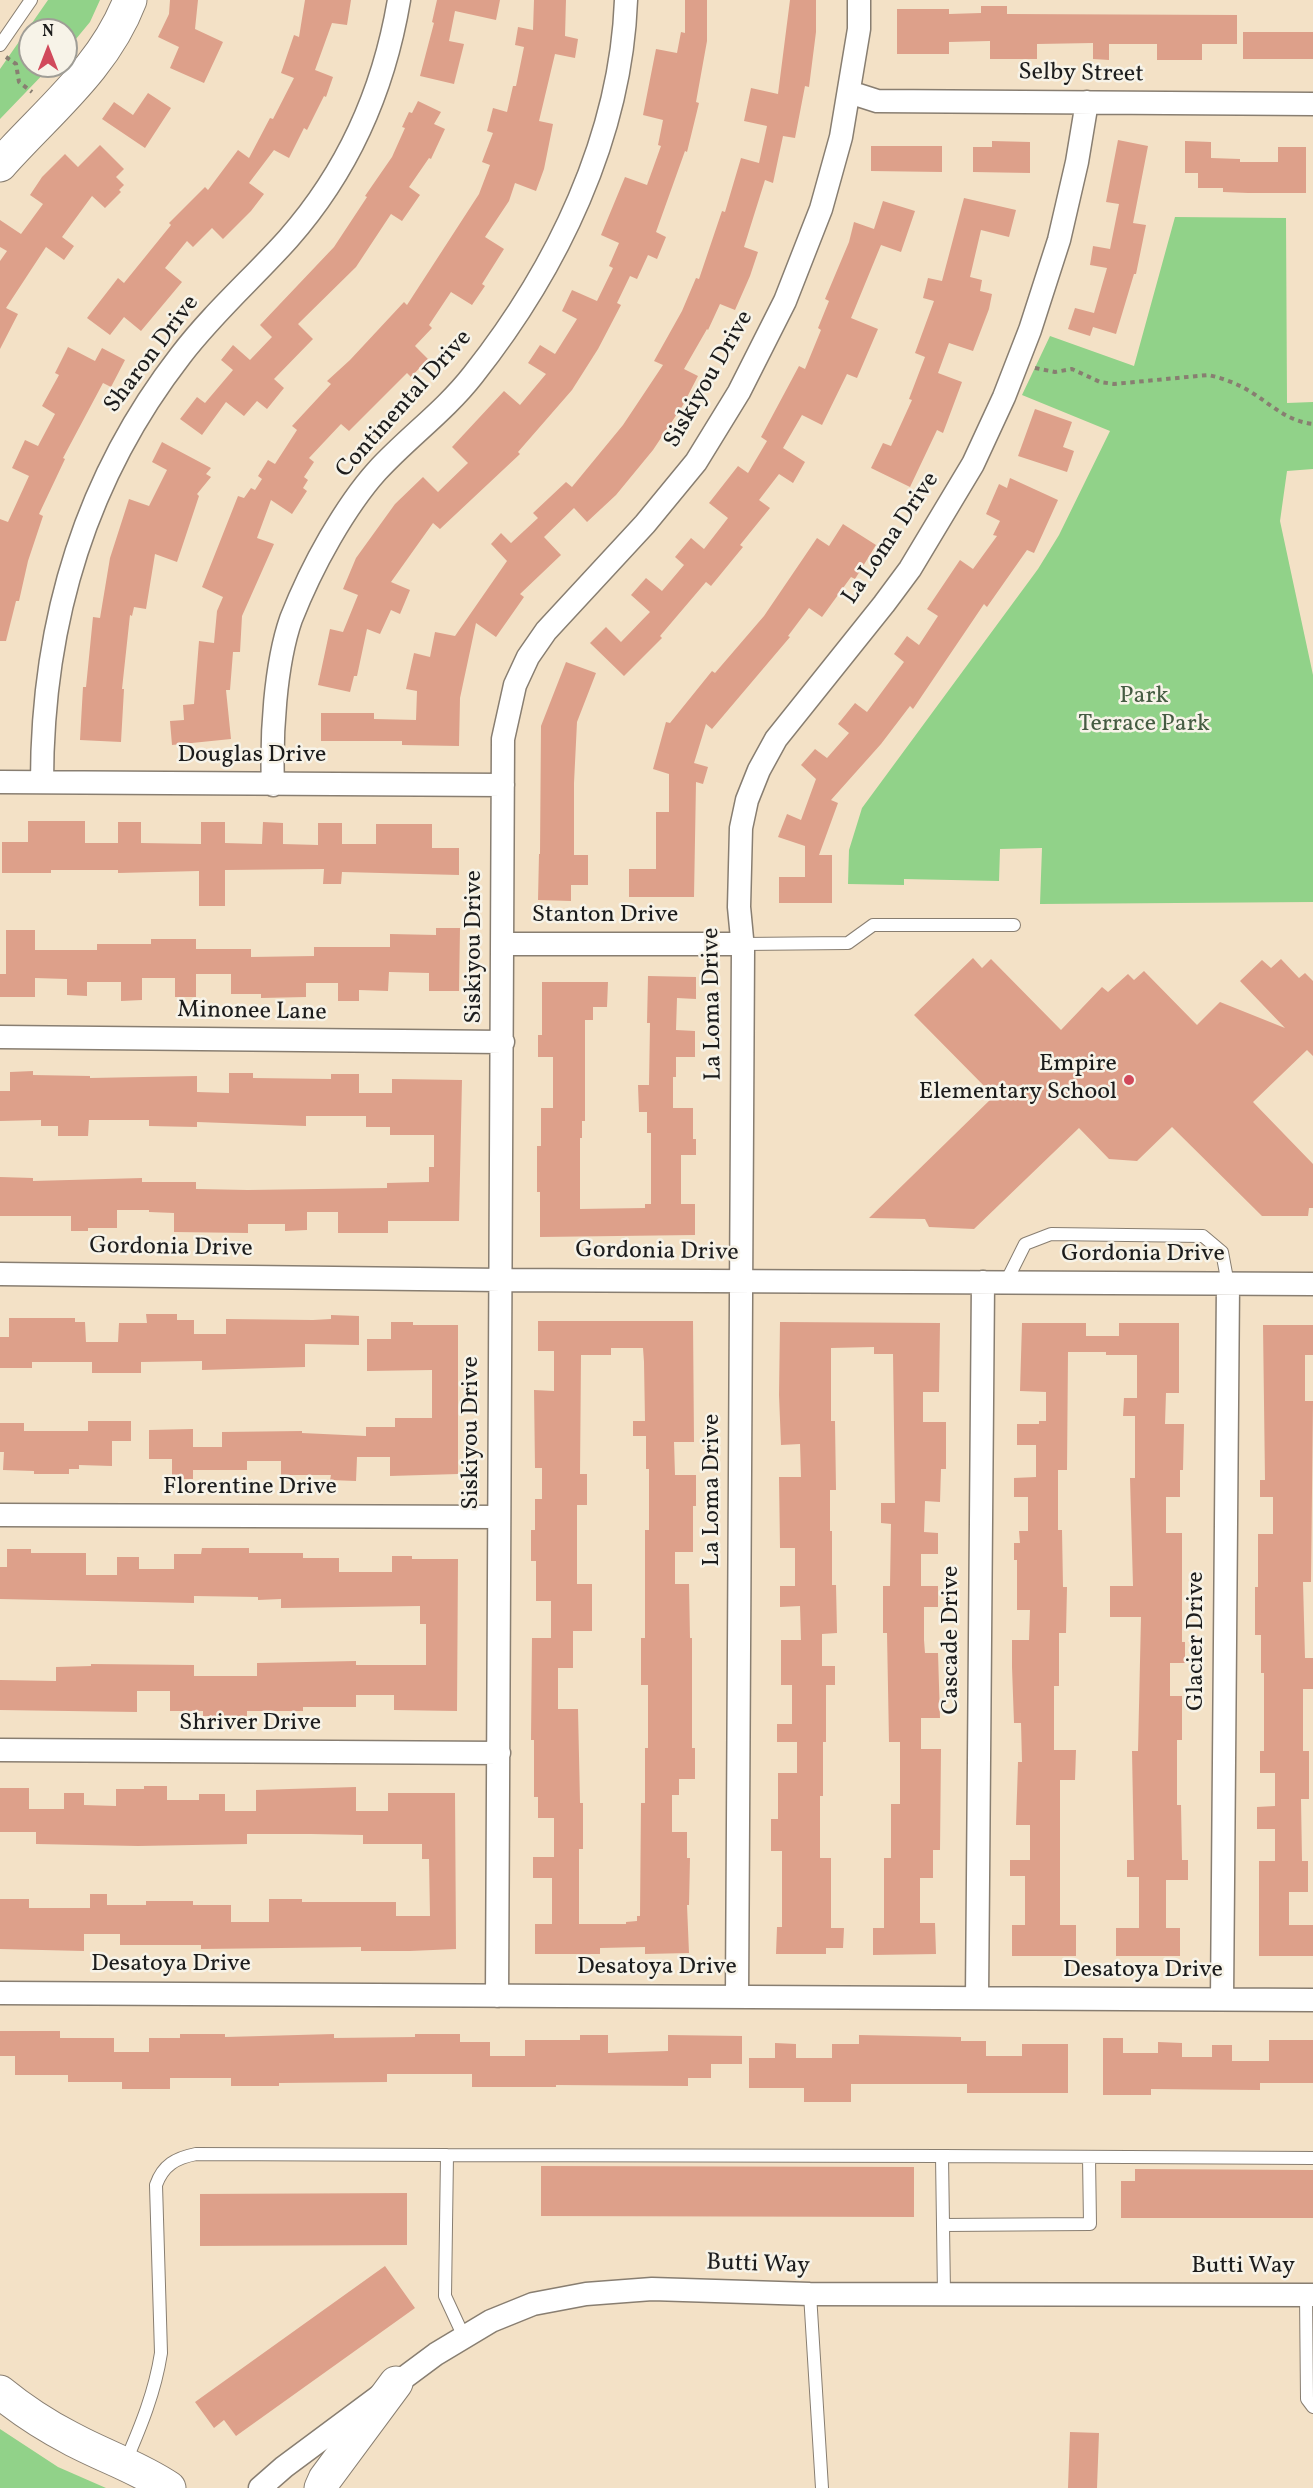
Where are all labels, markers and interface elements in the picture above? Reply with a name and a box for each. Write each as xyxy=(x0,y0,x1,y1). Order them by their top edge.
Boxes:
north arrow xyxy=(18,18,78,78)
text: N xyxy=(42,21,54,43)
street label: Selby Street xyxy=(1018,60,1144,90)
street label: Sharon Drive xyxy=(99,290,207,420)
street label: Siskiyou Drive xyxy=(659,306,761,454)
street label: Continental Drive xyxy=(331,325,479,485)
street label: La Loma Drive xyxy=(837,468,947,610)
park label: Park Terrace Park xyxy=(1078,684,1210,740)
street label: Douglas Drive xyxy=(178,743,326,771)
street label: Siskiyou Drive xyxy=(462,870,490,1024)
street label: Stanton Drive xyxy=(532,903,678,931)
street label: La Loma Drive xyxy=(698,927,730,1081)
street label: Minonee Lane xyxy=(177,997,327,1029)
place label: Empire Elementary School xyxy=(919,1052,1117,1108)
marker: Empire Elementary School xyxy=(1122,1073,1136,1087)
street label: Gordonia Drive xyxy=(89,1233,253,1265)
street label: Gordonia Drive xyxy=(575,1237,739,1269)
street label: Gordonia Drive xyxy=(1061,1242,1225,1270)
street label: Siskiyou Drive xyxy=(459,1356,487,1510)
street label: La Loma Drive xyxy=(700,1414,728,1566)
street label: Florentine Drive xyxy=(163,1475,337,1503)
street label: Cascade Drive xyxy=(939,1566,967,1714)
street label: Glacier Drive xyxy=(1184,1571,1212,1711)
street label: Shriver Drive xyxy=(179,1711,321,1739)
street label: Desatoya Drive xyxy=(91,1952,251,1980)
street label: Desatoya Drive xyxy=(577,1955,737,1983)
street label: Desatoya Drive xyxy=(1063,1958,1223,1986)
street label: Butti Way xyxy=(706,2250,810,2282)
street label: Butti Way xyxy=(1191,2254,1295,2282)

